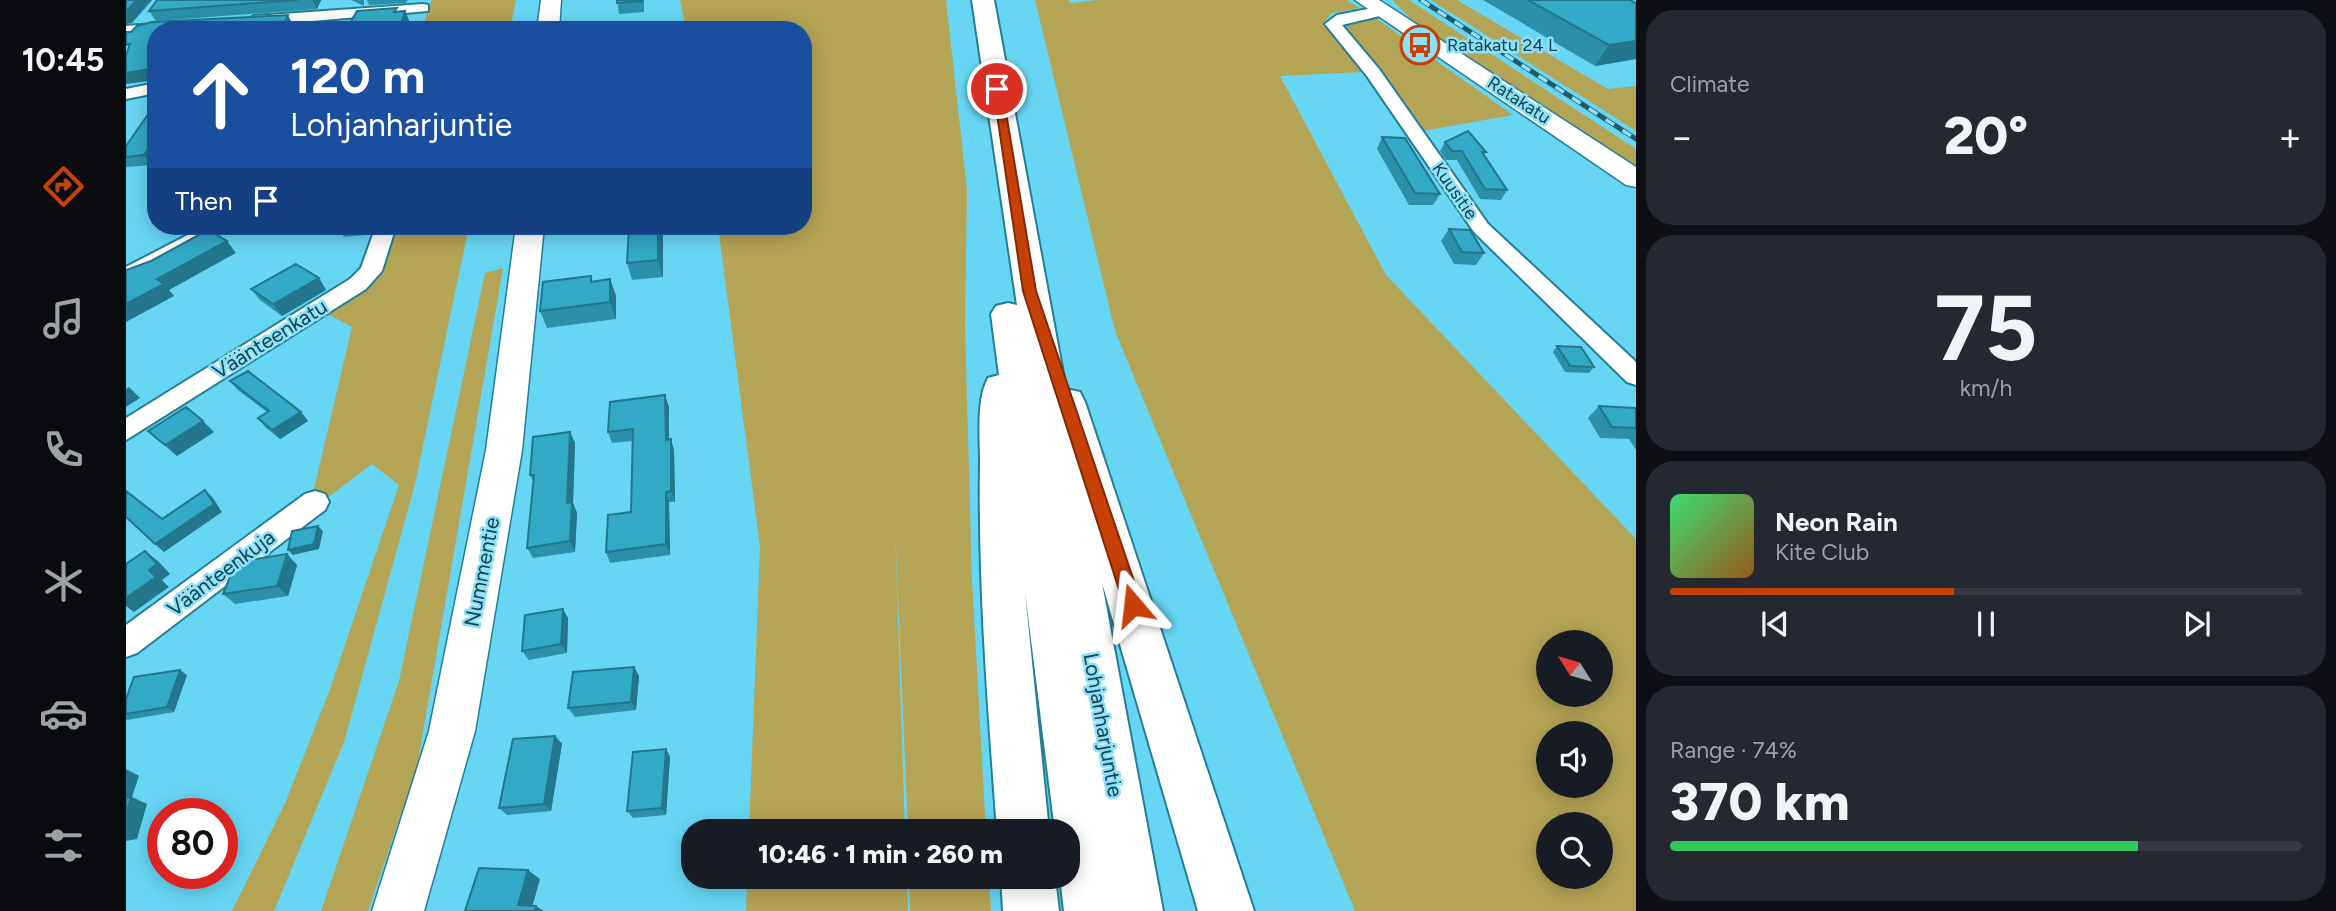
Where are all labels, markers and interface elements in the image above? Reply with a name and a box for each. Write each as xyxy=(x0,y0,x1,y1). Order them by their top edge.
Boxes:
bus stop icon: Ratakatu 24 L xyxy=(1399,24,1441,66)
place label: Ratakatu 24 L xyxy=(1447,34,1558,56)
text: 10:45 xyxy=(22,41,104,79)
text: 120 m xyxy=(290,46,425,105)
icon: ahead xyxy=(175,49,266,140)
pin xyxy=(967,59,1027,119)
icon: arrive xyxy=(978,70,1016,108)
text: Climate xyxy=(1670,70,1749,98)
street label: Ratakatu xyxy=(1483,71,1555,129)
text: 20° xyxy=(1944,105,2028,167)
text: Lohjanharjuntie xyxy=(290,106,512,144)
text: − xyxy=(1670,114,1694,160)
text: + xyxy=(2278,114,2302,160)
street label: Kuusitie xyxy=(1428,158,1483,224)
icon: directions xyxy=(39,162,88,211)
icon: arrive xyxy=(247,182,285,220)
text: Then xyxy=(175,185,233,217)
text: 75 xyxy=(1934,274,2038,383)
street label: Väänteenkatu xyxy=(208,293,332,384)
icon: music xyxy=(39,294,88,343)
text: km/h xyxy=(1960,374,2012,402)
icon: phone xyxy=(39,425,88,474)
text: Neon Rain xyxy=(1775,506,1898,538)
street label: Nummentie xyxy=(459,515,504,629)
street label: Väänteenkuja xyxy=(162,524,280,621)
text: Kite Club xyxy=(1775,538,1869,566)
icon: climate xyxy=(39,557,88,606)
position arrow xyxy=(1096,568,1170,642)
icon: previous xyxy=(1756,605,1794,643)
icon: pause xyxy=(1967,605,2005,643)
icon: next xyxy=(2178,605,2216,643)
north arrow xyxy=(1536,630,1614,707)
map controls xyxy=(1536,630,1613,889)
street label: Lohjanharjuntie xyxy=(1079,651,1128,799)
icon: car xyxy=(39,689,88,738)
button: sound xyxy=(1536,721,1613,798)
text: Range · 74% xyxy=(1670,736,1797,764)
text: 370 km xyxy=(1670,771,1850,833)
speed limit sign: 80 xyxy=(147,798,238,889)
button: search xyxy=(1536,812,1613,889)
icon: filters xyxy=(39,821,88,870)
text: 10:46 · 1 min · 260 m xyxy=(758,838,1003,870)

